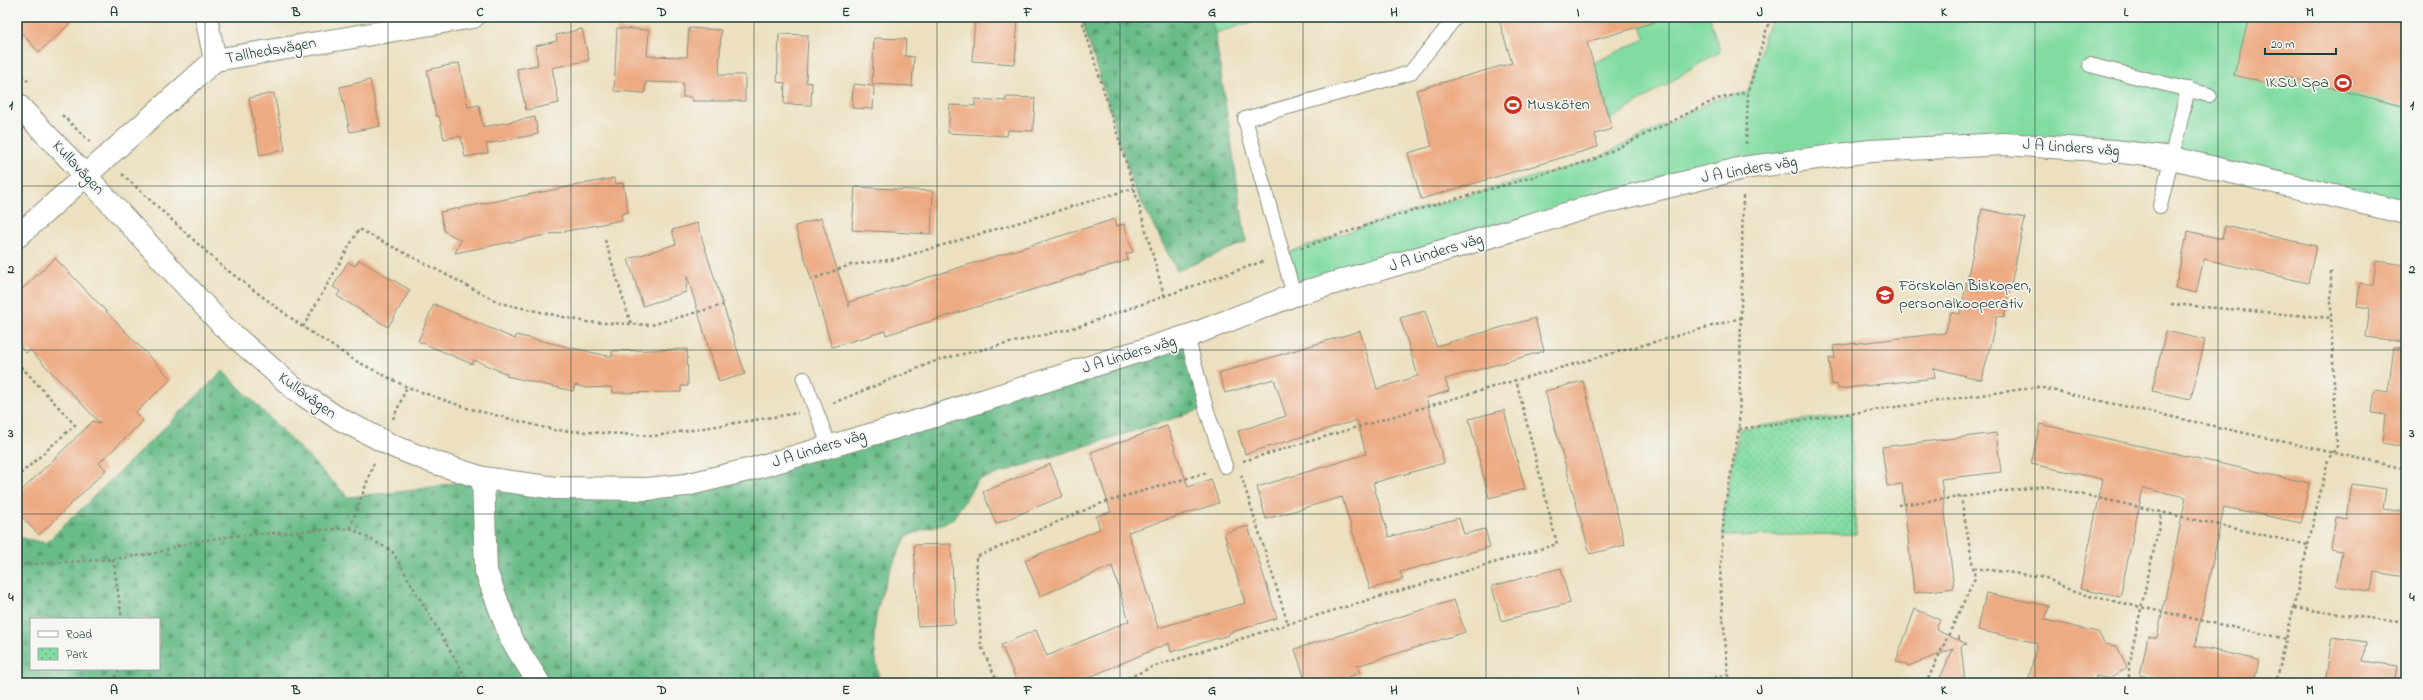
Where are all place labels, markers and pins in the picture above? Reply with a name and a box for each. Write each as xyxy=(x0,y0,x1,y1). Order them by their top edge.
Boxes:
place label: IKSU Spa xyxy=(2265,71,2329,95)
sports icon: IKSU Spa xyxy=(2332,72,2354,94)
place label: Musköten xyxy=(1527,93,1590,117)
sports icon: Musköten xyxy=(1502,94,1524,116)
place label: Förskolan Biskopen, personalkooperativ xyxy=(1898,274,2031,316)
school or university icon: Förskolan Biskopen, personalkooperativ xyxy=(1874,284,1896,306)

